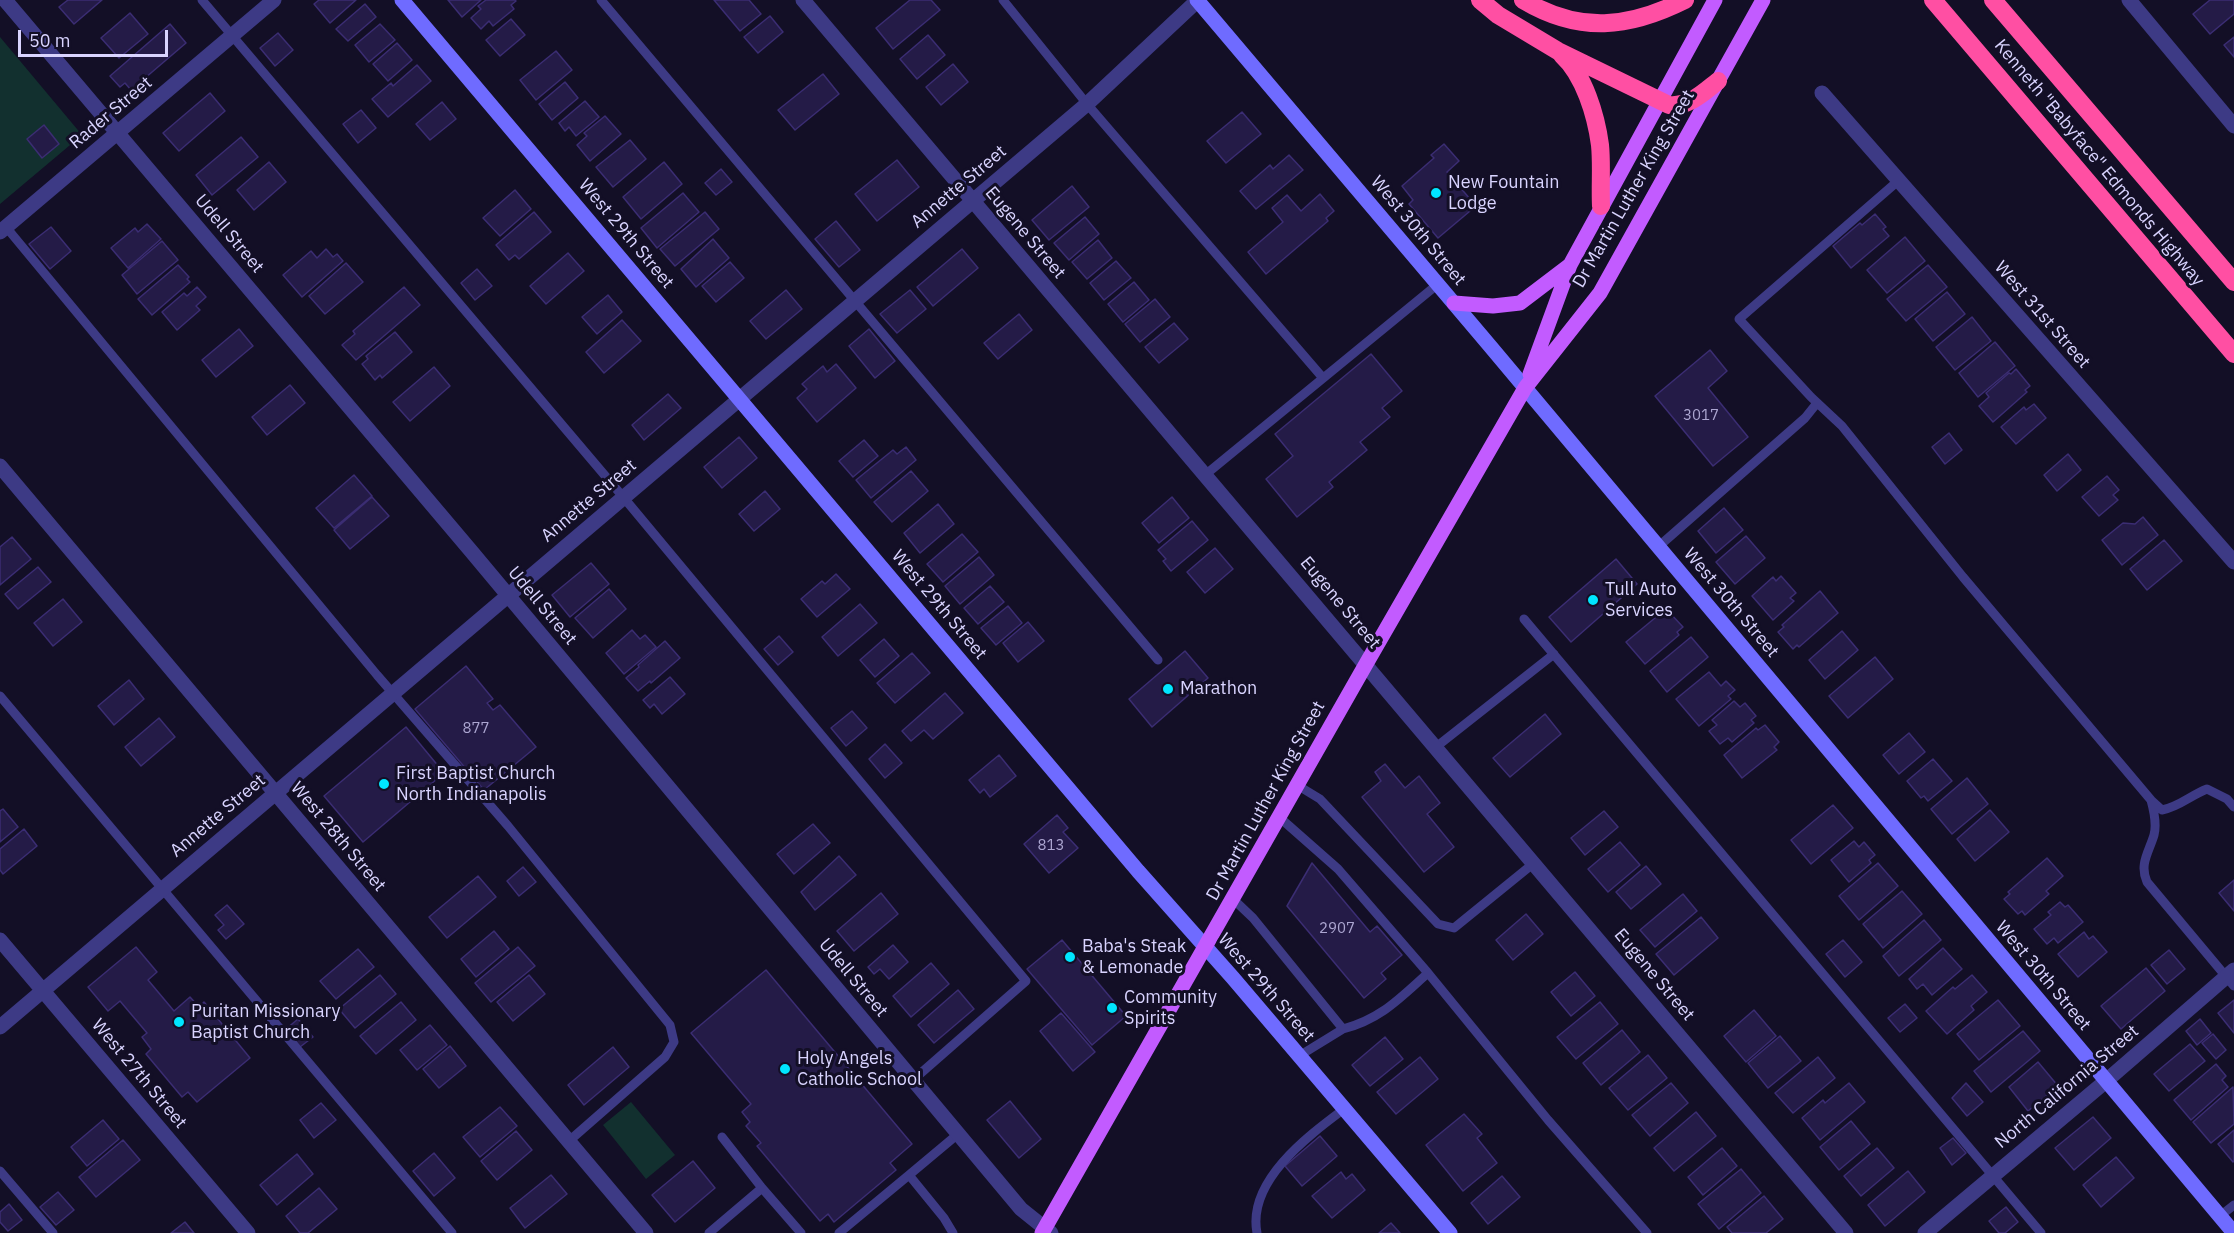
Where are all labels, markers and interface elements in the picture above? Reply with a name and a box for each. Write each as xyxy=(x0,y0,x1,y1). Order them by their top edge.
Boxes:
scale bar xyxy=(21,18,171,56)
text: 50 m xyxy=(29,29,71,52)
street label: Kenneth "Babyface" Edmonds Highway xyxy=(1989,35,2209,291)
street label: Rader Street xyxy=(65,72,157,154)
street label: Dr Martin Luther King Street xyxy=(1568,86,1700,292)
street label: Annette Street xyxy=(907,141,1011,233)
street label: West 30th Street xyxy=(1366,172,1470,290)
place label: New Fountain Lodge xyxy=(1448,172,1559,214)
street label: West 29th Street xyxy=(574,175,678,293)
street label: Eugene Street xyxy=(980,182,1070,284)
marker: New Fountain Lodge xyxy=(1429,186,1443,200)
street label: Udell Street xyxy=(190,190,268,278)
street label: West 31st Street xyxy=(1990,257,2094,373)
house number: 3017 xyxy=(1683,407,1719,425)
street label: Annette Street xyxy=(537,455,641,547)
street label: West 30th Street xyxy=(1679,544,1783,662)
street label: West 29th Street xyxy=(887,546,991,664)
street label: Eugene Street xyxy=(1295,552,1385,654)
street label: Udell Street xyxy=(503,562,581,650)
place label: Tull Auto Services xyxy=(1605,579,1677,622)
marker: Tull Auto Services xyxy=(1586,593,1600,607)
place label: Marathon xyxy=(1180,678,1257,700)
marker: Marathon xyxy=(1161,682,1175,696)
street label: Dr Martin Luther King Street xyxy=(1202,697,1330,905)
house number: 877 xyxy=(463,720,489,738)
place label: First Baptist Church North Indianapolis xyxy=(396,763,556,806)
street label: Annette Street xyxy=(166,770,270,862)
marker: First Baptist Church North Indianapolis xyxy=(377,777,391,791)
street label: West 28th Street xyxy=(286,778,390,896)
house number: 813 xyxy=(1038,837,1064,855)
street label: West 30th Street xyxy=(1991,917,2095,1035)
house number: 2907 xyxy=(1319,920,1355,938)
street label: Eugene Street xyxy=(1609,924,1699,1026)
street label: West 29th Street xyxy=(1213,929,1319,1047)
street label: Udell Street xyxy=(814,934,892,1022)
place label: Baba's Steak & Lemonade xyxy=(1082,936,1186,978)
marker: Baba's Steak & Lemonade xyxy=(1063,950,1077,964)
place label: Community Spirits xyxy=(1124,987,1217,1030)
place label: Puritan Missionary Baptist Church xyxy=(191,1001,340,1044)
marker: Community Spirits xyxy=(1105,1001,1119,1015)
street label: West 27th Street xyxy=(87,1015,191,1133)
marker: Puritan Missionary Baptist Church xyxy=(172,1015,186,1029)
street label: North California Street xyxy=(1991,1021,2143,1153)
place label: Holy Angels Catholic School xyxy=(797,1048,922,1090)
marker: Holy Angels Catholic School xyxy=(778,1062,792,1076)

